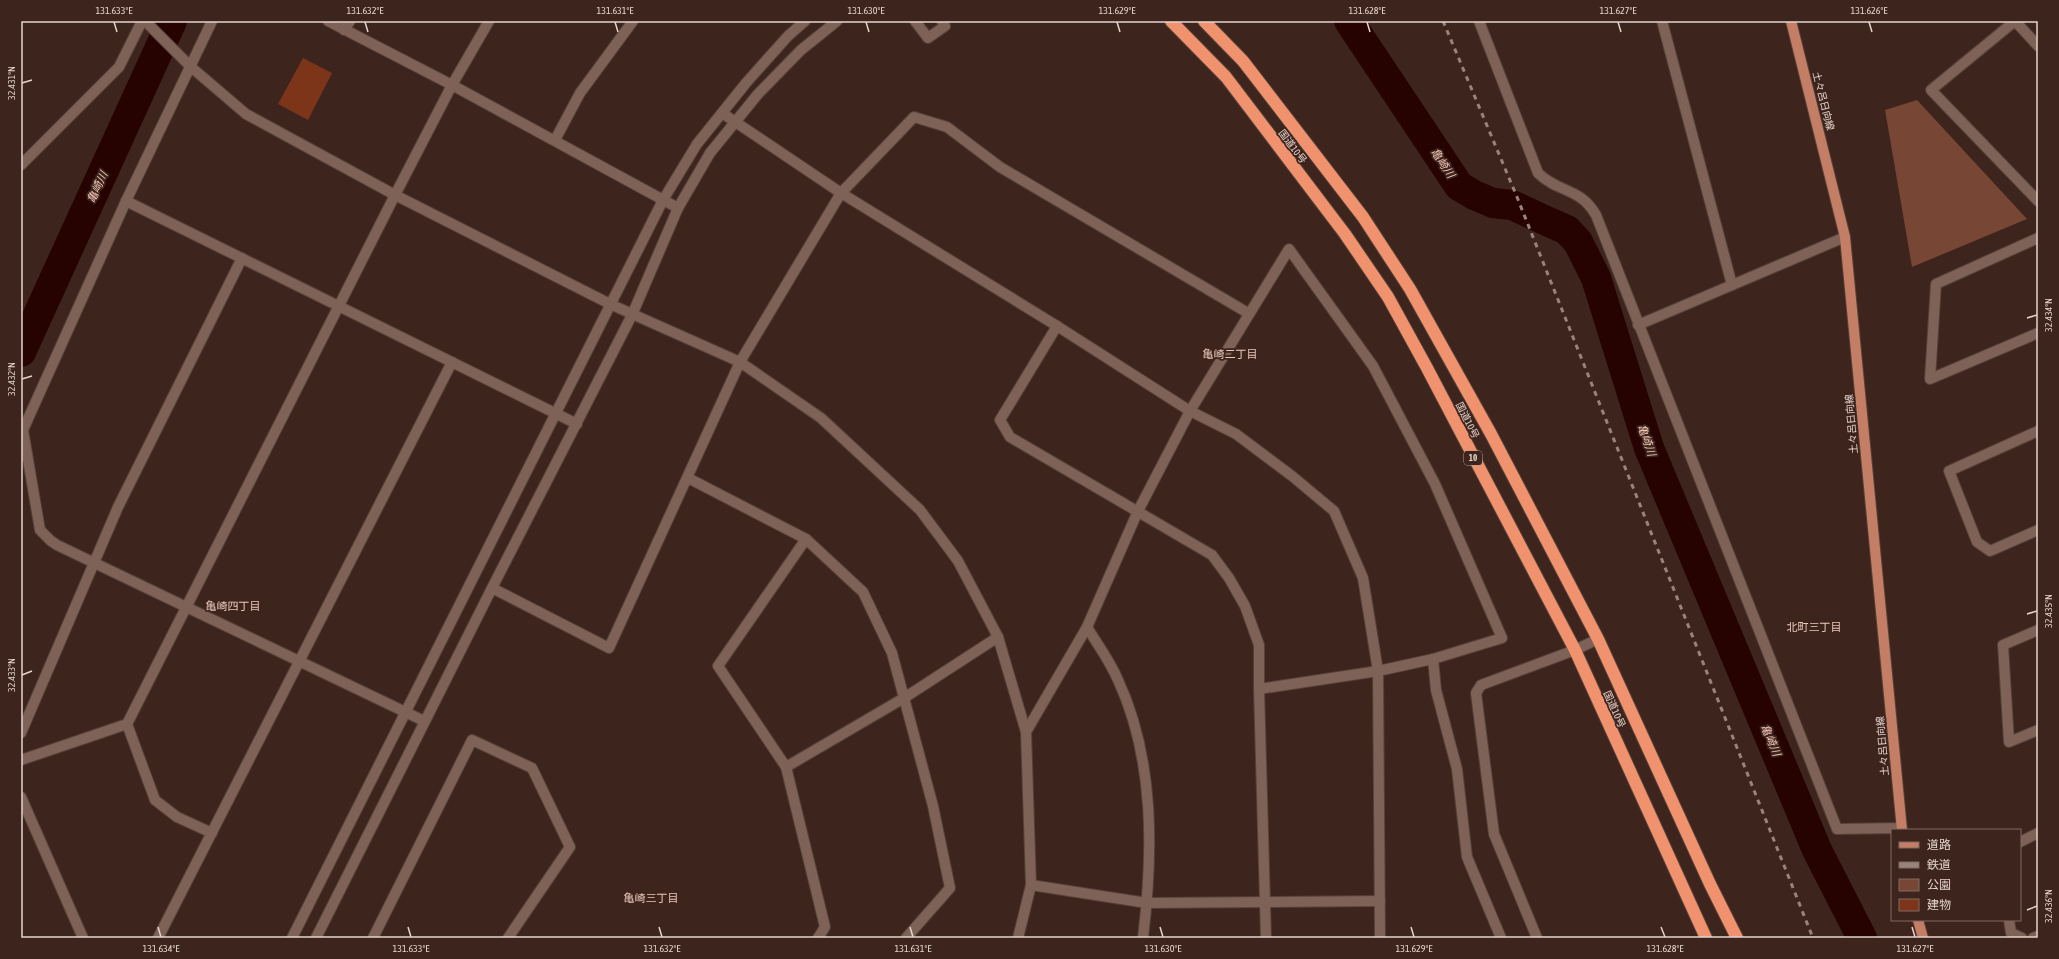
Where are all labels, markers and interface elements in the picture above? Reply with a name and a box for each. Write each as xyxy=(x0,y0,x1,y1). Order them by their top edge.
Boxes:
text: 131.633°E xyxy=(96,5,133,16)
text: 131.632°E xyxy=(347,5,384,16)
text: 131.631°E xyxy=(597,5,634,16)
text: 131.630°E xyxy=(848,5,885,16)
text: 131.629°E xyxy=(1099,5,1136,16)
text: 131.628°E xyxy=(1349,5,1386,16)
text: 131.627°E xyxy=(1600,5,1637,16)
text: 131.626°E xyxy=(1851,5,1888,16)
text: 32.431°N xyxy=(6,66,17,100)
street label: 土々呂日向線 xyxy=(1811,71,1836,132)
street label: 国道10号 xyxy=(1276,127,1309,165)
water label: 亀崎川 xyxy=(1429,146,1458,181)
water label: 亀崎川 xyxy=(85,169,110,204)
text: 32.434°N xyxy=(2043,298,2054,332)
district label: 亀崎二丁目 xyxy=(1203,348,1258,360)
text: 32.432°N xyxy=(6,362,17,396)
street label: 土々呂日向線 xyxy=(1843,394,1860,454)
street label: 国道10号 xyxy=(1454,400,1481,440)
water label: 亀崎川 xyxy=(1636,422,1658,458)
road number: 10 xyxy=(1464,451,1482,465)
text: 32.435°N xyxy=(2043,594,2054,628)
district label: 亀崎四丁目 xyxy=(206,600,261,612)
district label: 北町三丁目 xyxy=(1787,621,1842,633)
text: 32.433°N xyxy=(6,658,17,692)
street label: 国道10号 xyxy=(1602,689,1628,729)
street label: 土々呂日向線 xyxy=(1874,716,1891,776)
water label: 亀崎川 xyxy=(1759,722,1783,758)
legend xyxy=(1891,829,2021,921)
text: 道路 xyxy=(1927,838,1951,852)
text: 鉄道 xyxy=(1927,858,1951,872)
text: 公園 xyxy=(1927,878,1951,892)
text: 32.436°N xyxy=(2043,889,2054,923)
district label: 亀崎三丁目 xyxy=(624,892,679,904)
text: 建物 xyxy=(1927,898,1951,912)
text: 131.634°E xyxy=(143,943,180,954)
text: 131.633°E xyxy=(393,943,430,954)
text: 131.632°E xyxy=(644,943,681,954)
text: 131.631°E xyxy=(895,943,932,954)
text: 131.630°E xyxy=(1145,943,1182,954)
text: 131.629°E xyxy=(1396,943,1433,954)
text: 131.628°E xyxy=(1647,943,1684,954)
text: 131.627°E xyxy=(1897,943,1934,954)

